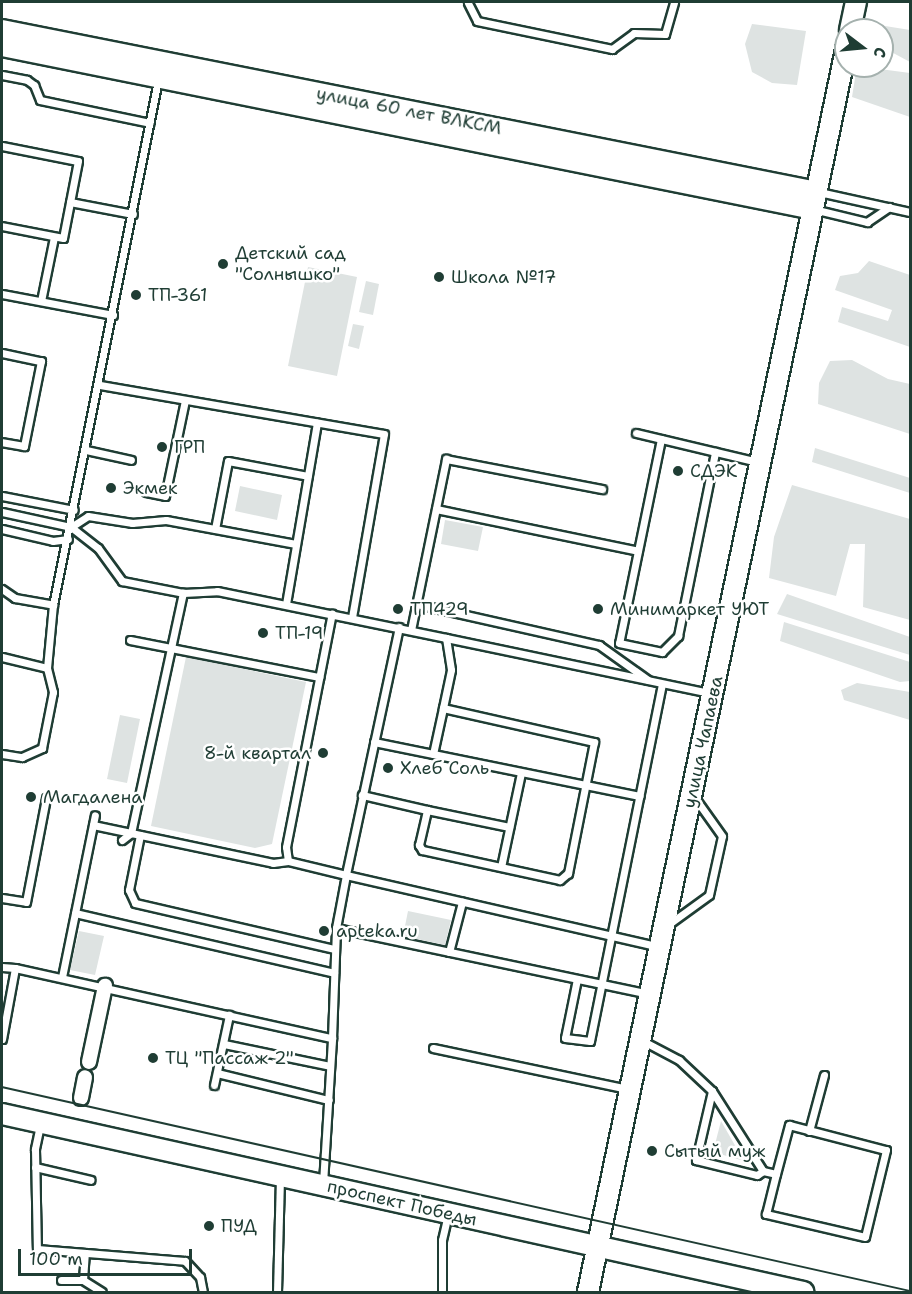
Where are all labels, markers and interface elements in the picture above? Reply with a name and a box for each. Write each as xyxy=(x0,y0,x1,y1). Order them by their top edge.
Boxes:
north arrow xyxy=(834,18,894,78)
text: С xyxy=(868,45,891,60)
street label: улица 60 лет ВЛКСМ xyxy=(315,82,503,140)
place label: Детский сад "Солнышко" xyxy=(235,243,346,286)
marker: Детский сад "Солнышко" xyxy=(216,257,230,271)
place label: Школа №17 xyxy=(451,266,556,288)
marker: Школа №17 xyxy=(432,270,446,284)
place label: ТП-361 xyxy=(148,284,207,306)
marker: ТП-361 xyxy=(129,288,143,302)
place label: ГРП xyxy=(174,436,205,458)
marker: ГРП xyxy=(155,440,169,454)
place label: СДЭК xyxy=(690,460,737,482)
marker: СДЭК xyxy=(671,464,685,478)
place label: Экмек xyxy=(123,477,178,499)
marker: Экмек xyxy=(104,481,118,495)
place label: ТП429 xyxy=(410,598,469,620)
place label: Минимаркет УЮТ xyxy=(610,598,769,620)
marker: ТП429 xyxy=(391,602,405,616)
marker: Минимаркет УЮТ xyxy=(591,602,605,616)
place label: ТП-19 xyxy=(275,622,323,644)
marker: ТП-19 xyxy=(256,626,270,640)
street label: улица Чапаева xyxy=(678,674,728,810)
place label: 8-й квартал xyxy=(204,742,311,764)
marker: 8-й квартал xyxy=(316,746,330,760)
place label: Хлеб Соль xyxy=(400,757,489,779)
marker: Хлеб Соль xyxy=(381,761,395,775)
place label: Магдалена xyxy=(43,786,142,808)
marker: Магдалена xyxy=(24,790,38,804)
place label: apteka.ru xyxy=(336,920,418,942)
marker: apteka.ru xyxy=(317,924,331,938)
place label: ТЦ "Пассаж 2" xyxy=(165,1047,294,1069)
marker: ТЦ "Пассаж 2" xyxy=(146,1051,160,1065)
place label: Сытый муж xyxy=(664,1140,765,1162)
marker: Сытый муж xyxy=(645,1144,659,1158)
street label: проспект Победы xyxy=(325,1175,479,1231)
place label: ПУД xyxy=(221,1215,257,1237)
marker: ПУД xyxy=(202,1219,216,1233)
scale bar xyxy=(21,1237,195,1275)
text: 100 m xyxy=(29,1247,83,1271)

